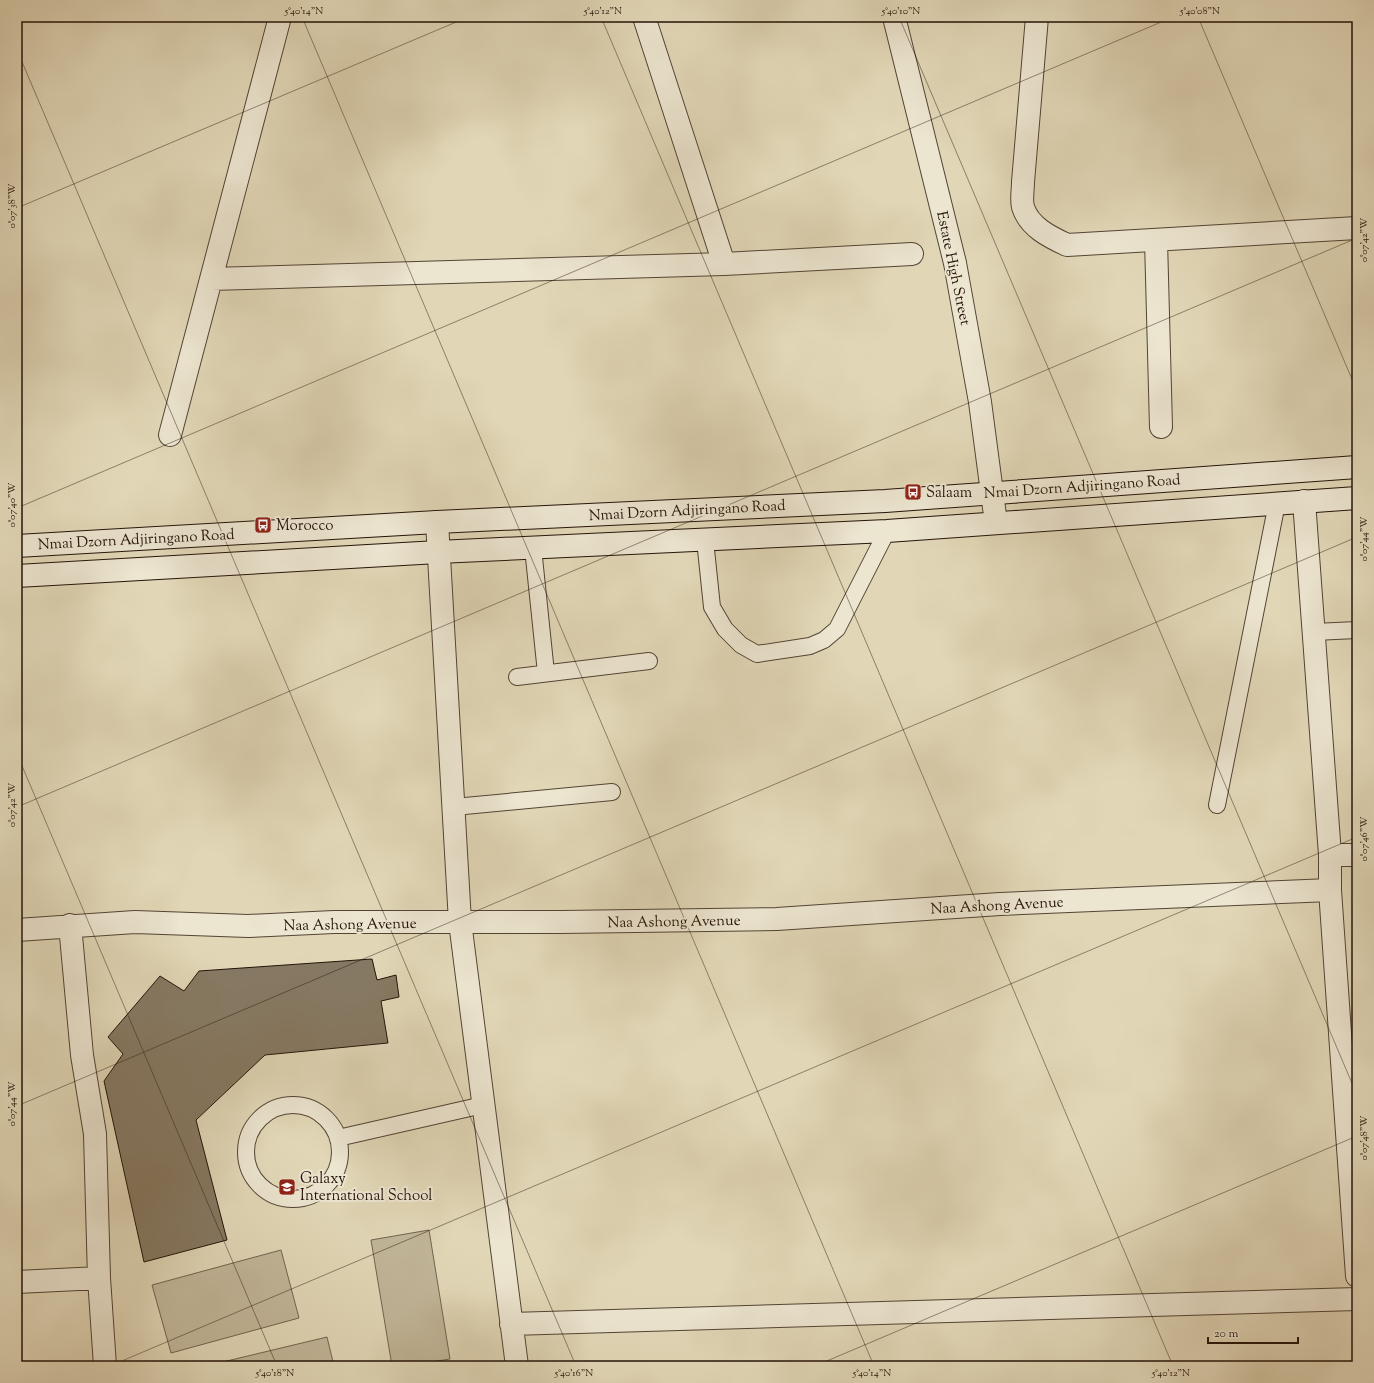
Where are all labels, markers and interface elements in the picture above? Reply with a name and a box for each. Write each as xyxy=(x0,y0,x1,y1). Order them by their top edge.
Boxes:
text: 5°40'14"N xyxy=(284,4,323,19)
text: 5°40'12"N xyxy=(583,4,622,19)
text: 5°40'10"N xyxy=(881,4,920,19)
text: 5°40'08"N xyxy=(1179,4,1220,19)
text: 0°07'38"W xyxy=(5,184,20,228)
street label: Estate High Street xyxy=(930,209,975,327)
text: 0°07'42"W xyxy=(1357,218,1372,262)
street label: Nmai Dzorn Adjiringano Road xyxy=(983,470,1182,505)
bus stop icon: Salaam xyxy=(903,482,923,502)
text: 0°07'40"W xyxy=(5,483,20,527)
place label: Salaam xyxy=(926,483,973,504)
street label: Nmai Dzorn Adjiringano Road xyxy=(588,496,786,527)
bus stop icon: Morocco xyxy=(253,515,273,535)
place label: Morocco xyxy=(276,516,333,537)
text: 0°07'44"W xyxy=(1357,517,1372,561)
street label: Nmai Dzorn Adjiringano Road xyxy=(37,525,235,556)
text: 0°07'42"W xyxy=(5,783,20,827)
text: 0°07'46"W xyxy=(1357,817,1372,861)
street label: Naa Ashong Avenue xyxy=(930,893,1064,920)
street label: Naa Ashong Avenue xyxy=(607,911,741,934)
street label: Naa Ashong Avenue xyxy=(283,914,417,937)
text: 0°07'44"W xyxy=(5,1082,20,1126)
text: 0°07'48"W xyxy=(1357,1116,1372,1160)
place label: Galaxy International School xyxy=(300,1169,433,1207)
school or university icon: Galaxy International School xyxy=(277,1177,297,1197)
scale bar xyxy=(1208,1319,1298,1345)
text: 20 m xyxy=(1214,1325,1239,1343)
text: 5°40'18"N xyxy=(255,1366,294,1381)
text: 5°40'16"N xyxy=(554,1366,593,1381)
text: 5°40'14"N xyxy=(852,1366,891,1381)
text: 5°40'12"N xyxy=(1151,1366,1190,1381)

